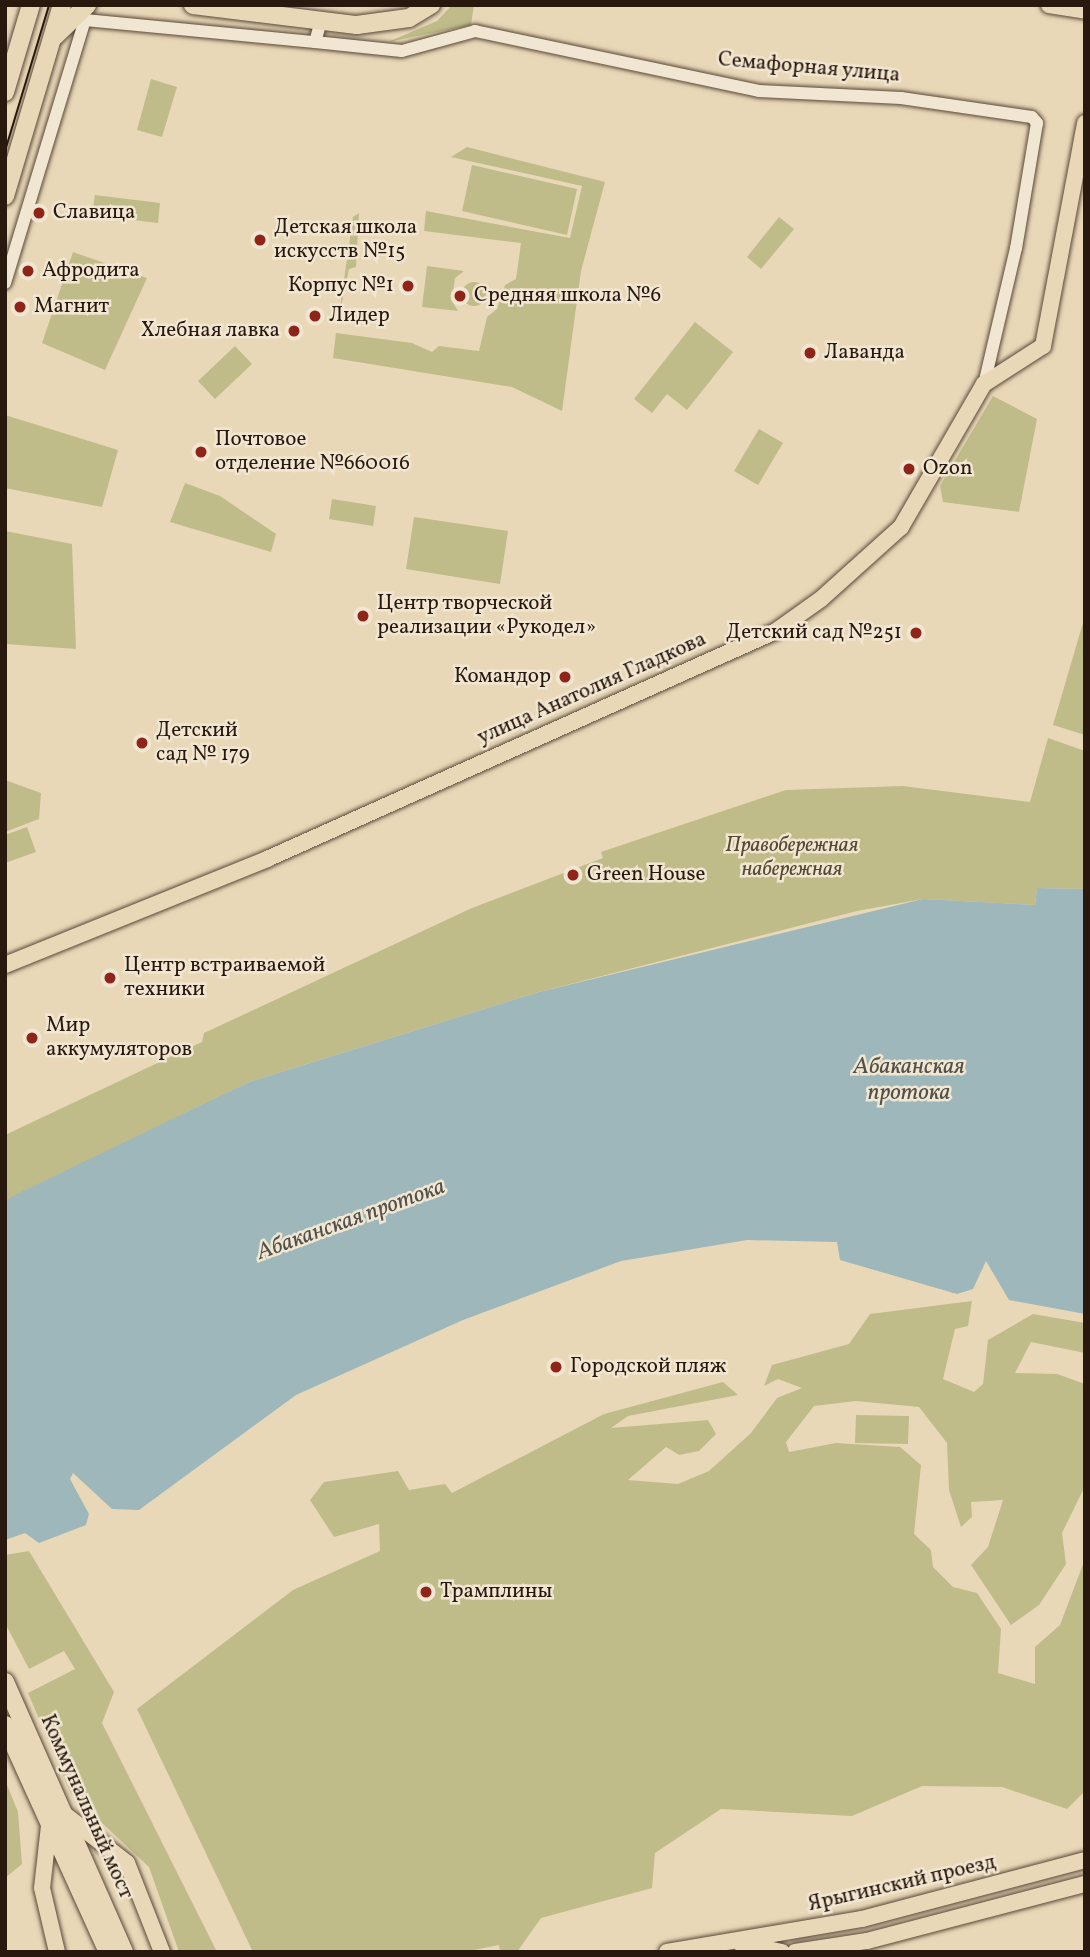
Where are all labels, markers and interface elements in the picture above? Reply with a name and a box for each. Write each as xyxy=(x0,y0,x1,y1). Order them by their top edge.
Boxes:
street label: Семафорная улица xyxy=(717,47,901,89)
place label: Славица xyxy=(53,200,136,226)
marker: Славица xyxy=(31,205,47,221)
place label: Детская школа искусств №15 xyxy=(274,215,417,265)
marker: Детская школа искусств №15 xyxy=(252,232,268,248)
place label: Афродита xyxy=(42,258,140,284)
marker: Афродита xyxy=(20,263,36,279)
place label: Корпус №1 xyxy=(288,273,394,299)
marker: Корпус №1 xyxy=(400,278,416,294)
place label: Средняя школа №6 xyxy=(474,283,661,309)
marker: Средняя школа №6 xyxy=(452,288,468,304)
place label: Магнит xyxy=(34,294,109,320)
marker: Магнит xyxy=(12,299,28,315)
place label: Лидер xyxy=(329,303,390,329)
marker: Лидер xyxy=(307,308,323,324)
place label: Хлебная лавка xyxy=(141,318,280,344)
marker: Хлебная лавка xyxy=(286,323,302,339)
place label: Лаванда xyxy=(824,340,905,366)
marker: Лаванда xyxy=(802,345,818,361)
place label: Почтовое отделение №660016 xyxy=(215,427,410,477)
marker: Почтовое отделение №660016 xyxy=(193,444,209,460)
place label: Ozon xyxy=(923,456,973,482)
marker: Ozon xyxy=(901,461,917,477)
place label: Центр творческой реализации «Рукодел» xyxy=(377,591,597,641)
marker: Центр творческой реализации «Рукодел» xyxy=(355,608,371,624)
place label: Детский сад №251 xyxy=(726,620,902,646)
marker: Детский сад №251 xyxy=(908,625,924,641)
street label: улица Анатолия Гладкова xyxy=(474,627,710,751)
place label: Командор xyxy=(454,664,551,690)
marker: Командор xyxy=(557,669,573,685)
place label: Детский сад № 179 xyxy=(156,718,250,768)
marker: Детский сад № 179 xyxy=(134,735,150,751)
park label: Правобережная набережная xyxy=(726,833,858,883)
place label: Green House xyxy=(587,862,706,888)
marker: Green House xyxy=(565,867,581,883)
place label: Центр встраиваемой техники xyxy=(124,953,325,1003)
marker: Центр встраиваемой техники xyxy=(102,970,118,986)
place label: Мир аккумуляторов xyxy=(46,1013,192,1063)
marker: Мир аккумуляторов xyxy=(24,1030,40,1046)
water label: Абаканская протока xyxy=(853,1053,965,1107)
water label: Абаканская протока xyxy=(253,1173,449,1267)
place label: Городской пляж xyxy=(570,1354,726,1380)
marker: Городской пляж xyxy=(548,1359,564,1375)
place label: Трамплины xyxy=(440,1579,552,1605)
marker: Трамплины xyxy=(418,1584,434,1600)
street label: Коммунальный мост xyxy=(34,1711,138,1903)
street label: Ярыгинский проезд xyxy=(806,1850,998,1918)

